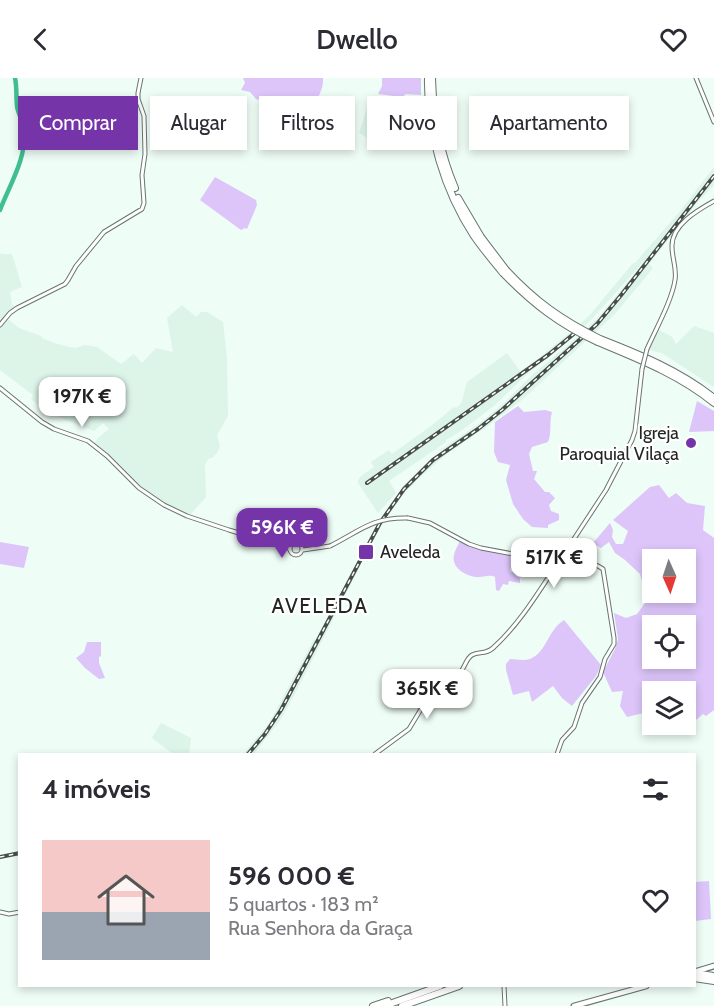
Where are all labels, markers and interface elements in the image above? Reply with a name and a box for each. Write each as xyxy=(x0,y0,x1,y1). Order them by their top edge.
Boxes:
icon: back xyxy=(24,23,57,56)
text: Dwello xyxy=(316,23,398,56)
icon: heart xyxy=(657,23,690,56)
chip: Comprar xyxy=(18,96,138,150)
chip: Alugar xyxy=(150,96,247,150)
chip: Filtros xyxy=(259,96,355,150)
chip: Novo xyxy=(367,96,457,150)
chip: Apartamento xyxy=(469,96,629,150)
pin: 197K € xyxy=(33,377,131,428)
text: 197K € xyxy=(53,384,111,408)
place label: Igreja Paroquial Vilaça xyxy=(559,422,679,465)
marker: Igreja Paroquial Vilaça xyxy=(684,436,698,450)
pin: 596K € xyxy=(233,508,331,559)
text: 596K € xyxy=(250,515,314,539)
pin: 517K € xyxy=(505,538,603,589)
place label: Aveleda xyxy=(380,541,441,563)
marker: Aveleda xyxy=(357,543,375,561)
text: 517K € xyxy=(525,545,583,569)
north arrow xyxy=(642,549,696,603)
map controls xyxy=(642,549,696,735)
district label: AVELEDA xyxy=(272,593,368,618)
button: locate xyxy=(642,615,696,669)
pin: 365K € xyxy=(378,669,476,720)
text: 365K € xyxy=(396,676,458,700)
button: layers xyxy=(642,681,696,735)
text: 4 imóveis xyxy=(42,773,151,805)
icon: filters xyxy=(639,773,672,806)
text: 596 000 € xyxy=(228,860,355,892)
icon: home xyxy=(90,864,162,936)
icon: heart xyxy=(639,884,672,917)
text: 5 quartos · 183 m² xyxy=(228,892,379,916)
text: Rua Senhora da Graça xyxy=(228,916,413,940)

